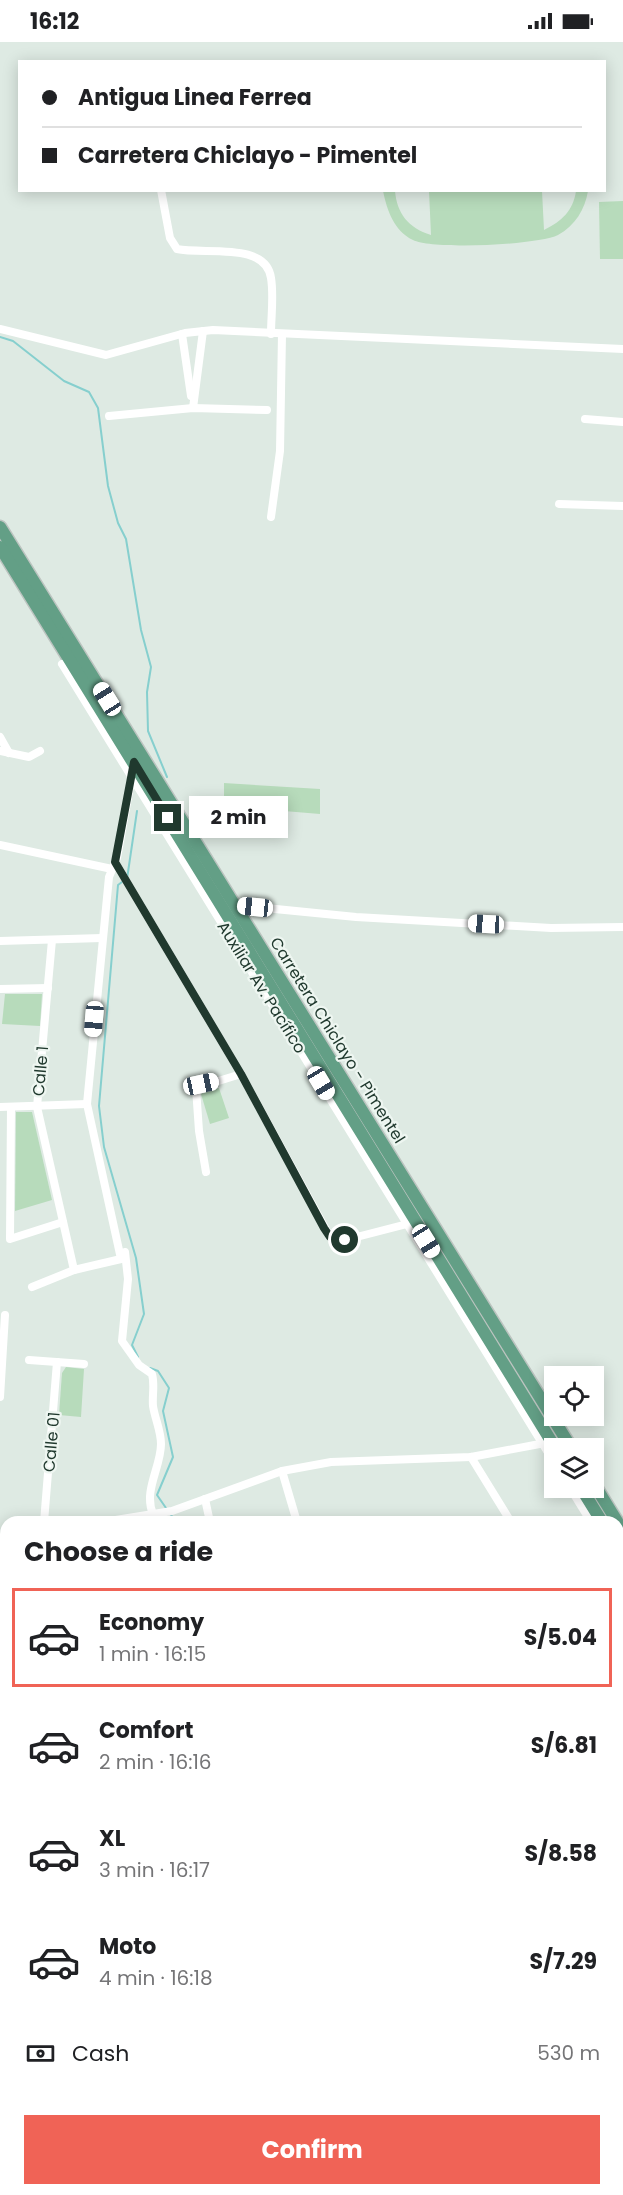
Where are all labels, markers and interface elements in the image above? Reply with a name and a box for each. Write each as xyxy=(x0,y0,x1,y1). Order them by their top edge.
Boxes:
text: 16:12 xyxy=(30,6,79,37)
text: Antigua Linea Ferrea xyxy=(78,82,312,113)
text: Carretera Chiclayo - Pimentel xyxy=(78,140,417,171)
car xyxy=(90,679,124,719)
callout: 2 min xyxy=(189,797,288,839)
text: 2 min xyxy=(210,803,267,831)
route end xyxy=(154,804,181,831)
car xyxy=(236,896,274,918)
car xyxy=(468,914,504,934)
street label: Auxiliar Av. Pacífico xyxy=(212,917,312,1058)
street label: Carretera Chiclayo - Pimentel xyxy=(265,933,411,1148)
car xyxy=(83,1000,105,1038)
street label: Calle 1 xyxy=(27,1045,54,1097)
car xyxy=(304,1063,338,1103)
car xyxy=(182,1071,220,1097)
car xyxy=(409,1221,443,1261)
route start xyxy=(331,1226,358,1253)
map controls xyxy=(544,1366,604,1498)
button: locate xyxy=(544,1366,604,1426)
street label: Calle 01 xyxy=(37,1411,66,1473)
button: layers xyxy=(544,1438,604,1498)
text: Choose a ride xyxy=(24,1533,213,1570)
text: Economy xyxy=(99,1607,204,1638)
icon: car xyxy=(27,1611,81,1665)
text: S/5.04 xyxy=(524,1622,597,1653)
text: 1 min · 16:15 xyxy=(99,1640,206,1668)
text: Comfort xyxy=(99,1715,193,1746)
icon: car xyxy=(27,1719,81,1773)
text: S/6.81 xyxy=(531,1730,597,1761)
text: 2 min · 16:16 xyxy=(99,1748,212,1776)
text: XL xyxy=(99,1823,125,1854)
icon: car xyxy=(27,1827,81,1881)
text: S/8.58 xyxy=(524,1838,597,1869)
text: 3 min · 16:17 xyxy=(99,1856,210,1884)
text: Moto xyxy=(99,1931,156,1962)
icon: car xyxy=(27,1935,81,1989)
text: S/7.29 xyxy=(529,1946,597,1977)
text: 4 min · 16:18 xyxy=(99,1964,213,1992)
icon: cash xyxy=(24,2037,57,2070)
text: Cash xyxy=(72,2038,129,2069)
text: 530 m xyxy=(537,2039,600,2067)
button: Confirm xyxy=(24,2115,600,2184)

